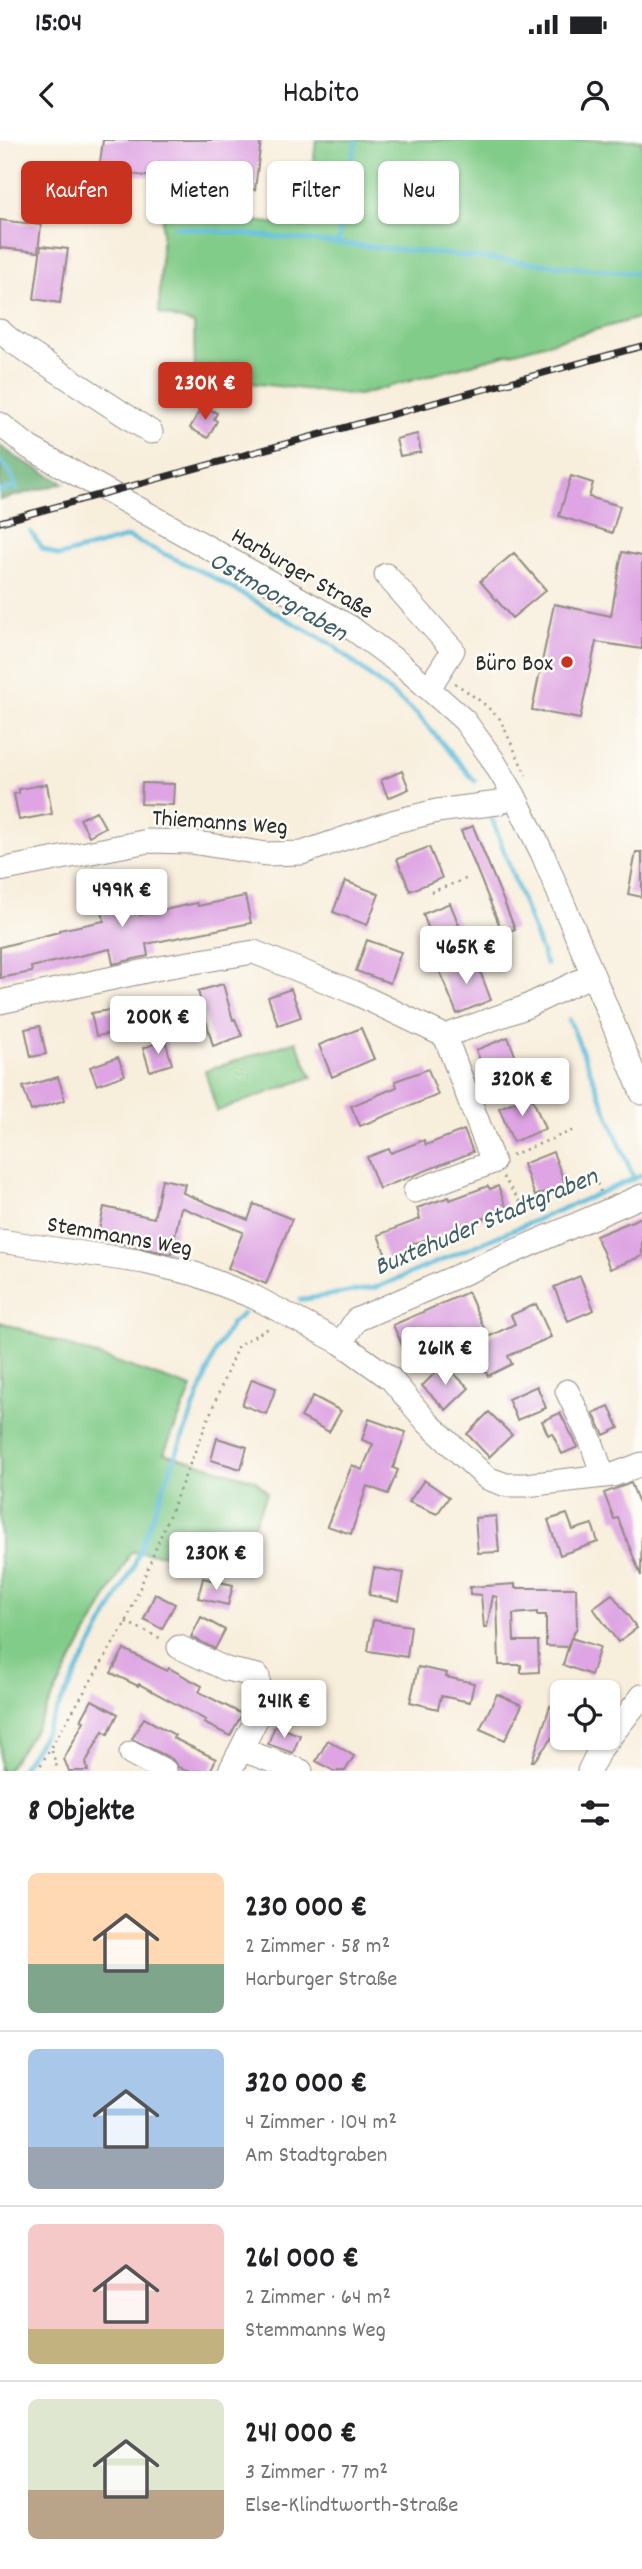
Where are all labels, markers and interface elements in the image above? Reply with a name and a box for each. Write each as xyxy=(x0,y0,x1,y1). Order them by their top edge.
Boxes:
text: 15:04 xyxy=(35,6,82,43)
text: Habito xyxy=(282,72,360,118)
icon: back xyxy=(28,76,66,114)
icon: person xyxy=(576,76,614,114)
chip: Kaufen xyxy=(21,161,132,224)
chip: Mieten xyxy=(146,161,253,224)
chip: Filter xyxy=(267,161,364,224)
chip: Neu xyxy=(378,161,459,224)
pin: 230K € xyxy=(148,362,262,422)
text: 230K € xyxy=(174,368,236,401)
street label: Harburger Straße xyxy=(224,520,379,629)
water label: Ostmoorgraben xyxy=(201,543,354,653)
place label: Büro Box xyxy=(475,648,553,682)
marker: Büro Box xyxy=(559,654,575,670)
street label: Thiemanns Weg xyxy=(151,802,289,846)
pin: 499K € xyxy=(65,870,179,929)
text: 499K € xyxy=(92,875,152,908)
pin: 465K € xyxy=(409,926,523,986)
text: 465K € xyxy=(436,932,496,965)
pin: 200K € xyxy=(101,996,215,1056)
text: 200K € xyxy=(126,1002,190,1035)
pin: 320K € xyxy=(465,1058,579,1118)
text: 320K € xyxy=(491,1064,553,1097)
water label: Buxtehuder Stadtgraben xyxy=(369,1159,605,1287)
street label: Stemmanns Weg xyxy=(44,1208,195,1267)
pin: 261K € xyxy=(388,1328,502,1387)
text: 261K € xyxy=(417,1333,473,1366)
pin: 230K € xyxy=(159,1532,273,1592)
text: 230K € xyxy=(185,1538,247,1571)
pin: 241K € xyxy=(227,1680,341,1740)
map controls xyxy=(550,1680,620,1750)
button: locate xyxy=(550,1680,620,1750)
text: 241K € xyxy=(257,1686,311,1719)
text: 8 Objekte xyxy=(28,1792,135,1835)
icon: filters xyxy=(576,1794,614,1832)
text: 230 000 € xyxy=(245,1888,367,1931)
icon: home xyxy=(84,1901,168,1985)
text: 2 Zimmer · 58 m² xyxy=(245,1931,390,1964)
text: Harburger Straße xyxy=(245,1964,398,1997)
text: 320 000 € xyxy=(245,2064,367,2107)
icon: home xyxy=(84,2077,168,2161)
text: 4 Zimmer · 104 m² xyxy=(245,2107,397,2140)
text: Am Stadtgraben xyxy=(245,2140,387,2173)
text: 261 000 € xyxy=(245,2239,359,2282)
icon: home xyxy=(84,2252,168,2336)
text: 2 Zimmer · 64 m² xyxy=(245,2282,391,2315)
text: Stemmanns Weg xyxy=(245,2315,386,2348)
text: 241 000 € xyxy=(245,2414,357,2457)
icon: home xyxy=(84,2427,168,2511)
text: 3 Zimmer · 77 m² xyxy=(245,2457,388,2490)
text: Else-Klindtworth-Straße xyxy=(245,2490,458,2523)

